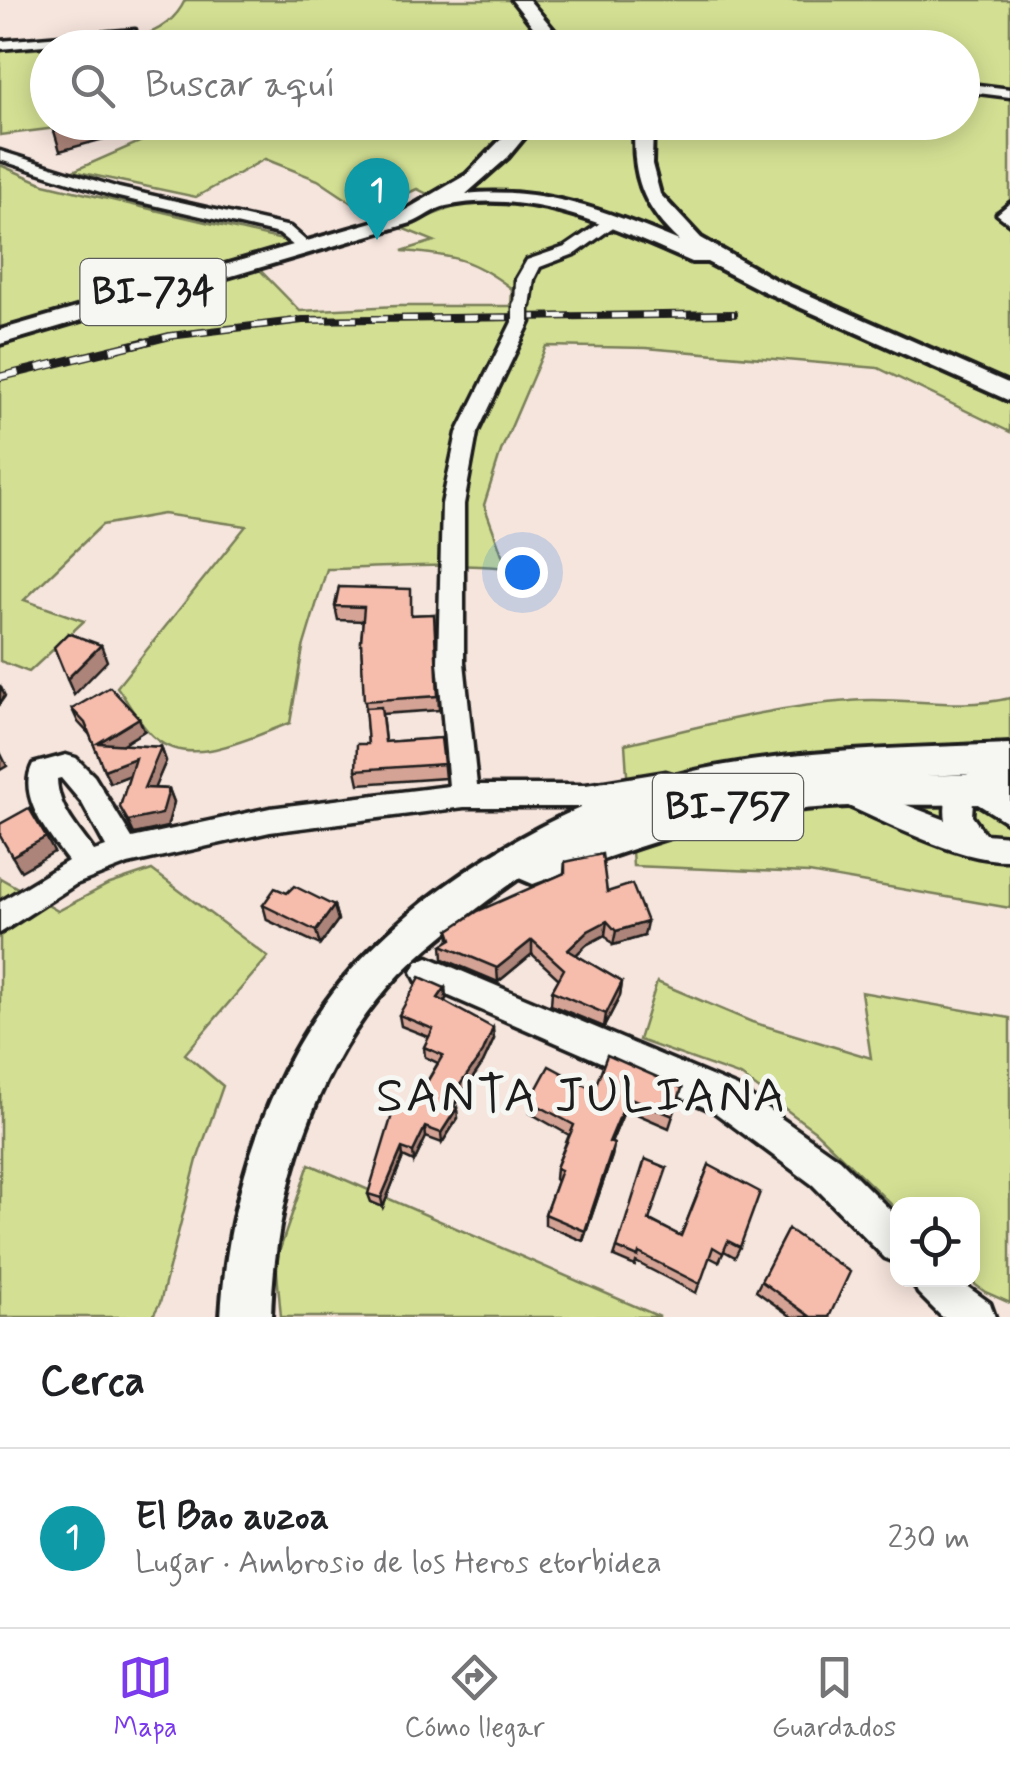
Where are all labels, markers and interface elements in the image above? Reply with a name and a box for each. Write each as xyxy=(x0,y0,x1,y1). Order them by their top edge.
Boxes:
search box xyxy=(30,30,980,140)
icon: search xyxy=(65,58,120,113)
text: Buscar aquí xyxy=(145,61,336,110)
pin: 1 xyxy=(344,158,410,240)
road number: BI-734 xyxy=(80,259,226,325)
your location xyxy=(497,547,548,598)
road number: BI-757 xyxy=(653,774,803,840)
district label: SANTA JULIANA xyxy=(376,1064,788,1130)
map controls xyxy=(890,1197,980,1287)
button: locate xyxy=(890,1197,980,1287)
text: Cerca xyxy=(40,1355,145,1410)
text: El Bao auzoa xyxy=(135,1493,329,1542)
text: 1 xyxy=(65,1517,80,1559)
text: 230 m xyxy=(887,1517,970,1559)
text: Lugar · Ambrosio de los Heros etorbidea xyxy=(135,1542,662,1584)
tab: Mapa xyxy=(114,1650,177,1747)
tab: Cómo llegar xyxy=(405,1650,545,1747)
tab: Guardados xyxy=(772,1650,896,1747)

